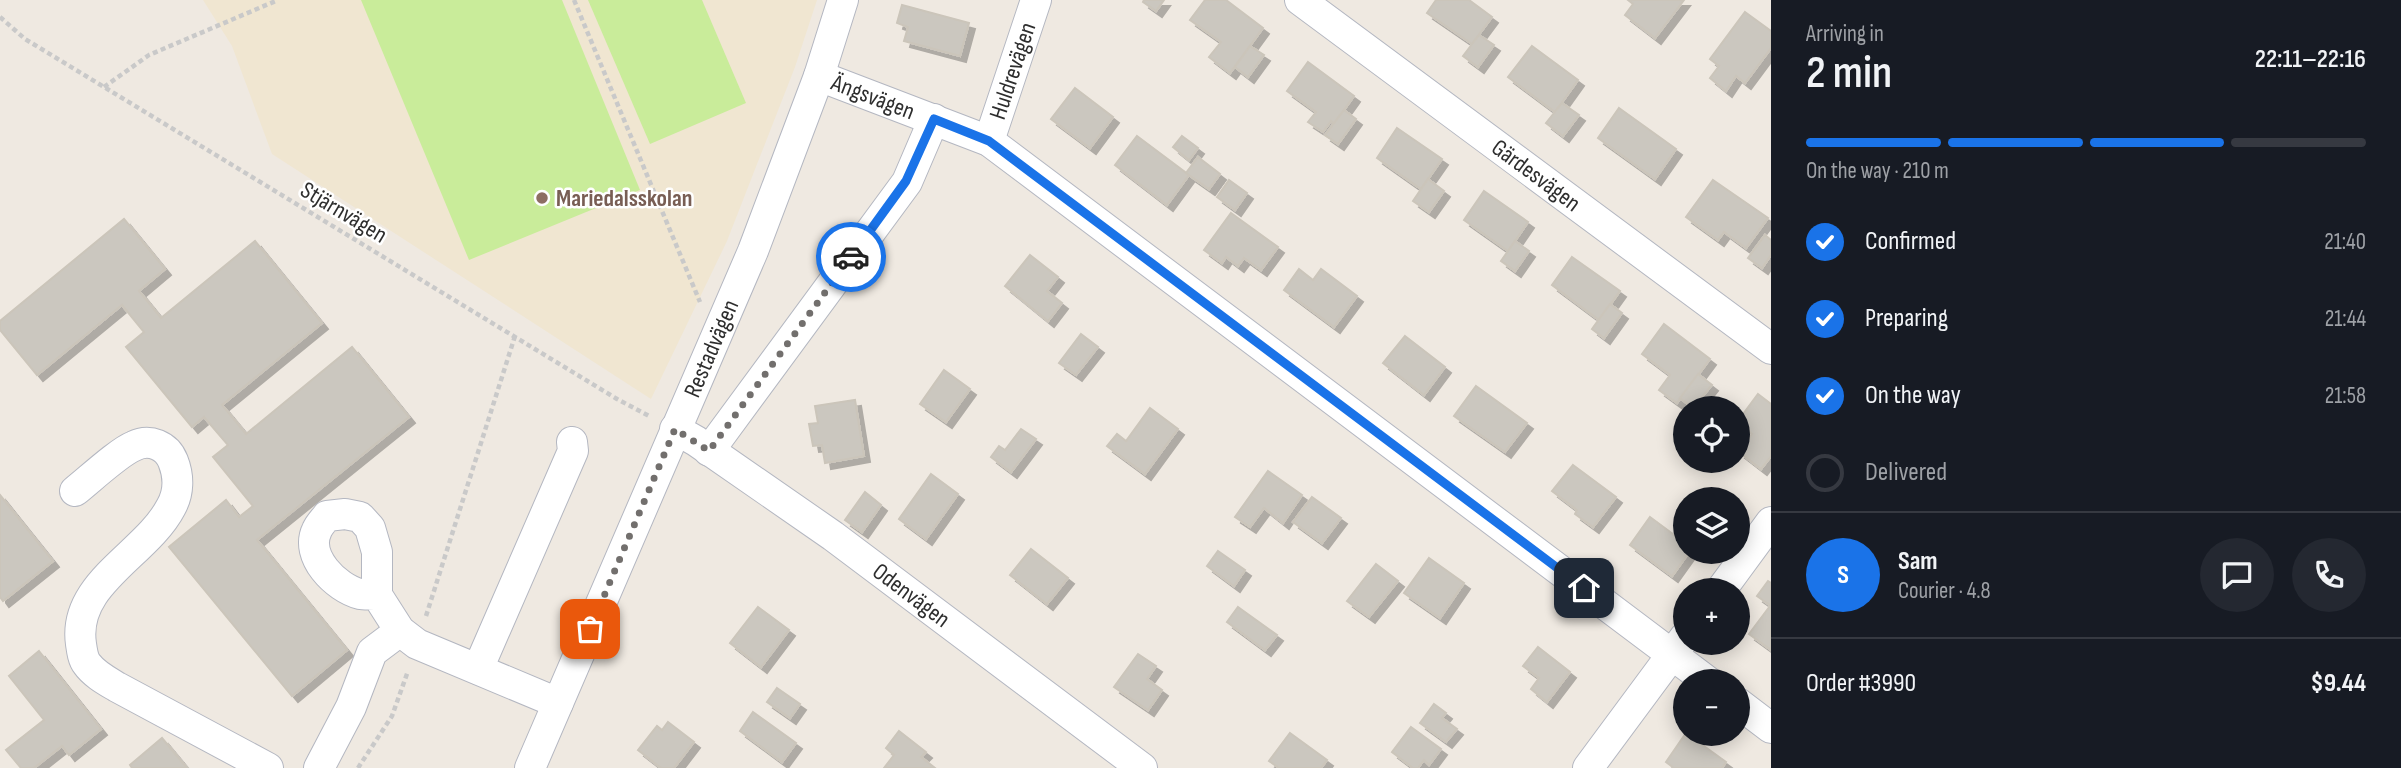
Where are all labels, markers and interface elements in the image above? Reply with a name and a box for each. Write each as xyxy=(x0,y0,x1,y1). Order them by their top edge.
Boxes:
street label: Huldrevägen xyxy=(983,19,1042,123)
text: Arriving in xyxy=(1806,20,1884,48)
text: 22:11–22:16 xyxy=(2255,44,2366,75)
text: 2 min xyxy=(1806,46,1892,101)
street label: Ängsvägen xyxy=(826,68,919,126)
street label: Gärdesvägen xyxy=(1486,133,1586,218)
text: On the way · 210 m xyxy=(1806,157,1949,185)
street label: Stjärnvägen xyxy=(295,175,392,250)
place label: Mariedalsskolan xyxy=(556,184,692,213)
marker: Mariedalsskolan xyxy=(534,190,550,206)
courier xyxy=(816,222,886,292)
icon: check xyxy=(1806,223,1844,261)
text: Confirmed xyxy=(1865,226,1956,257)
text: 21:40 xyxy=(2324,228,2366,256)
icon: car xyxy=(832,238,870,276)
street label: Restadvägen xyxy=(678,295,745,402)
icon: check xyxy=(1806,300,1844,338)
text: Preparing xyxy=(1865,303,1948,334)
text: 21:44 xyxy=(2325,305,2366,333)
icon: check xyxy=(1806,377,1844,415)
text: On the way xyxy=(1865,380,1961,411)
text: 21:58 xyxy=(2325,382,2366,410)
map controls xyxy=(1673,396,1750,746)
button: locate xyxy=(1673,396,1750,473)
text: Delivered xyxy=(1865,457,1947,488)
button: layers xyxy=(1673,487,1750,564)
button: chat xyxy=(2200,538,2274,612)
button: phone xyxy=(2292,538,2366,612)
text: Sam xyxy=(1898,546,1938,577)
street label: Odenvägen xyxy=(867,557,956,634)
pin xyxy=(1554,558,1614,618)
text: S xyxy=(1837,560,1849,591)
icon: home xyxy=(1565,569,1603,607)
text: Courier · 4.8 xyxy=(1898,577,1991,605)
button: + xyxy=(1673,578,1750,655)
pin xyxy=(560,599,620,659)
icon: bag xyxy=(571,610,609,648)
text: Order #3990 xyxy=(1806,668,1916,699)
text: $9.44 xyxy=(2310,668,2366,699)
button: − xyxy=(1673,669,1750,746)

